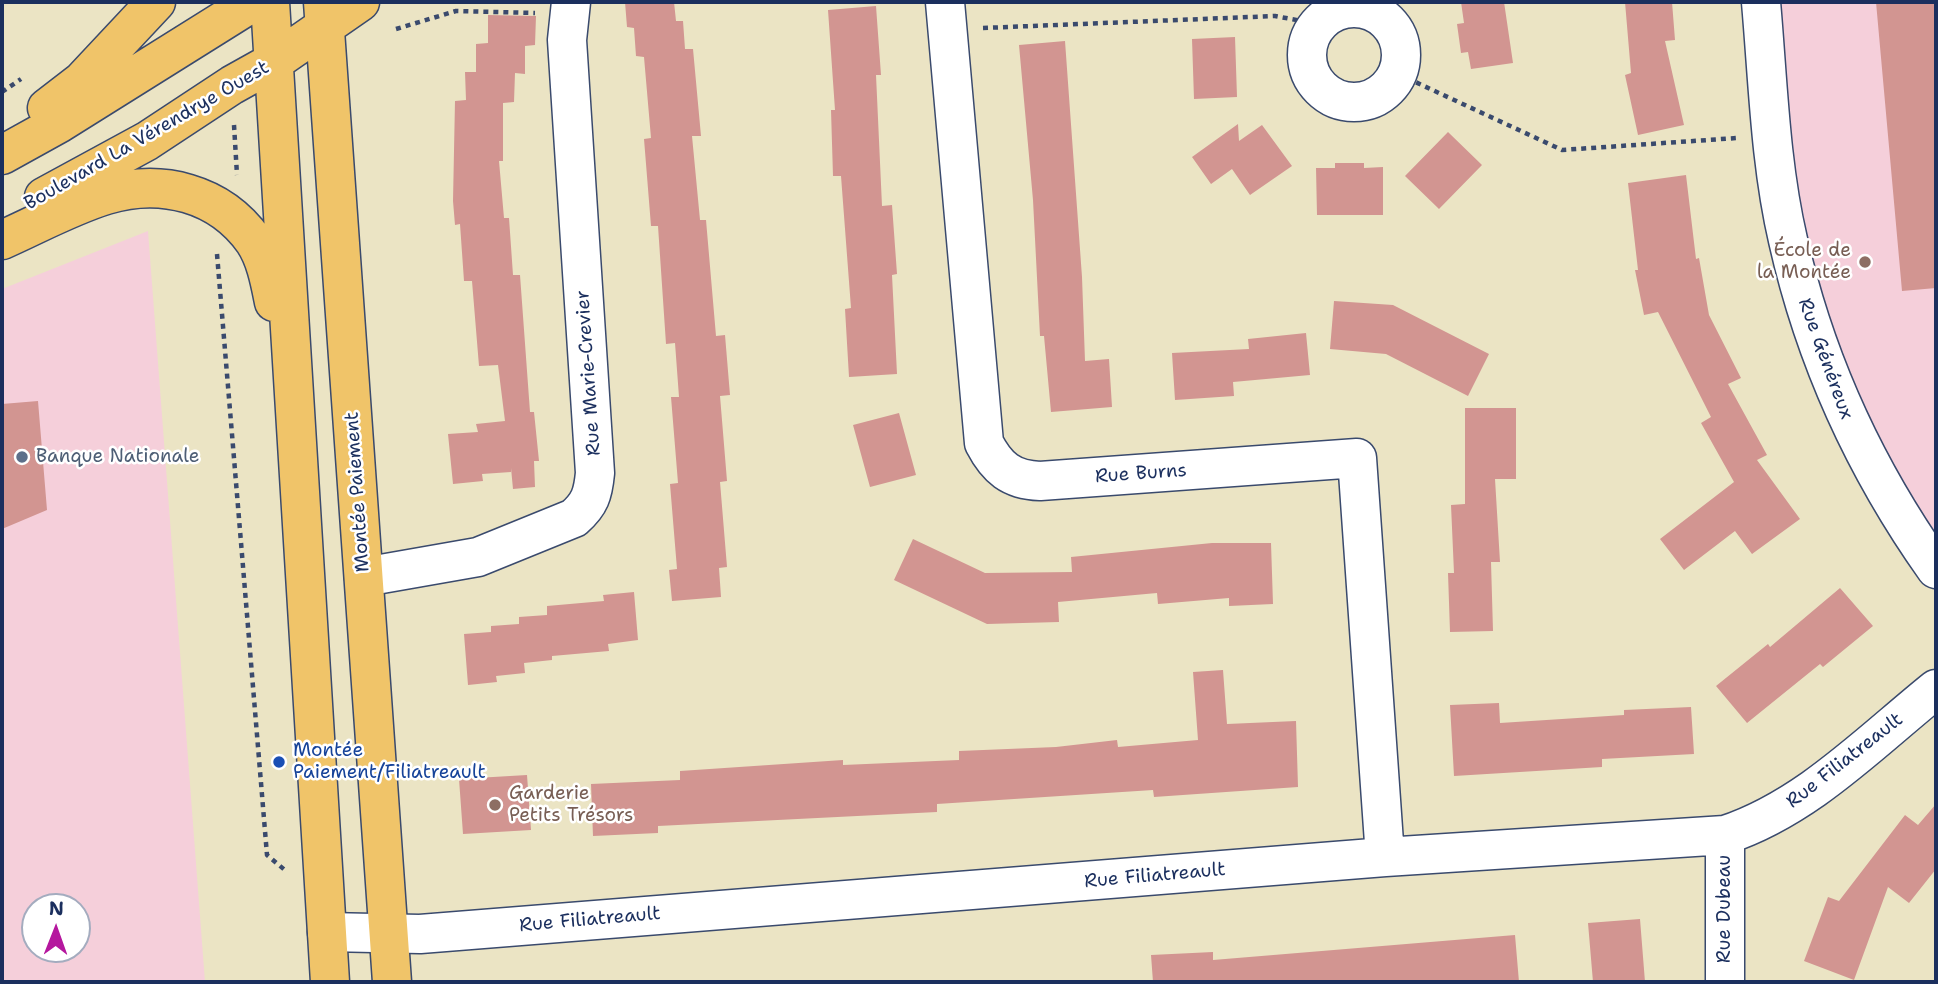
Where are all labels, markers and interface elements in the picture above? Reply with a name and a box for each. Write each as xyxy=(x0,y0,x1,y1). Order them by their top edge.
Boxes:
street label: Boulevard La Vérendrye Ouest xyxy=(21,56,273,216)
place label: École de la Montée xyxy=(1757,240,1851,284)
marker: École de la Montée xyxy=(1857,254,1873,270)
street label: Rue Marie-Crevier xyxy=(572,289,606,457)
street label: Rue Généreux xyxy=(1793,295,1857,423)
street label: Montée Paiement xyxy=(341,411,375,573)
place label: Banque Nationale xyxy=(36,446,200,468)
marker: Banque Nationale xyxy=(14,449,30,465)
street label: Rue Burns xyxy=(1094,459,1188,489)
street label: Rue Filiatreault xyxy=(1782,708,1908,814)
place label: Montée Paiement/Filiatreault xyxy=(293,740,486,784)
marker: Montée Paiement/Filiatreault xyxy=(271,754,287,770)
place label: Garderie Petits Trésors xyxy=(509,783,633,827)
marker: Garderie Petits Trésors xyxy=(487,797,503,813)
street label: Rue Dubeau xyxy=(1714,855,1736,963)
street label: Rue Filiatreault xyxy=(1083,858,1227,894)
north arrow xyxy=(21,893,91,963)
text: N xyxy=(49,896,64,921)
street label: Rue Filiatreault xyxy=(518,902,662,938)

